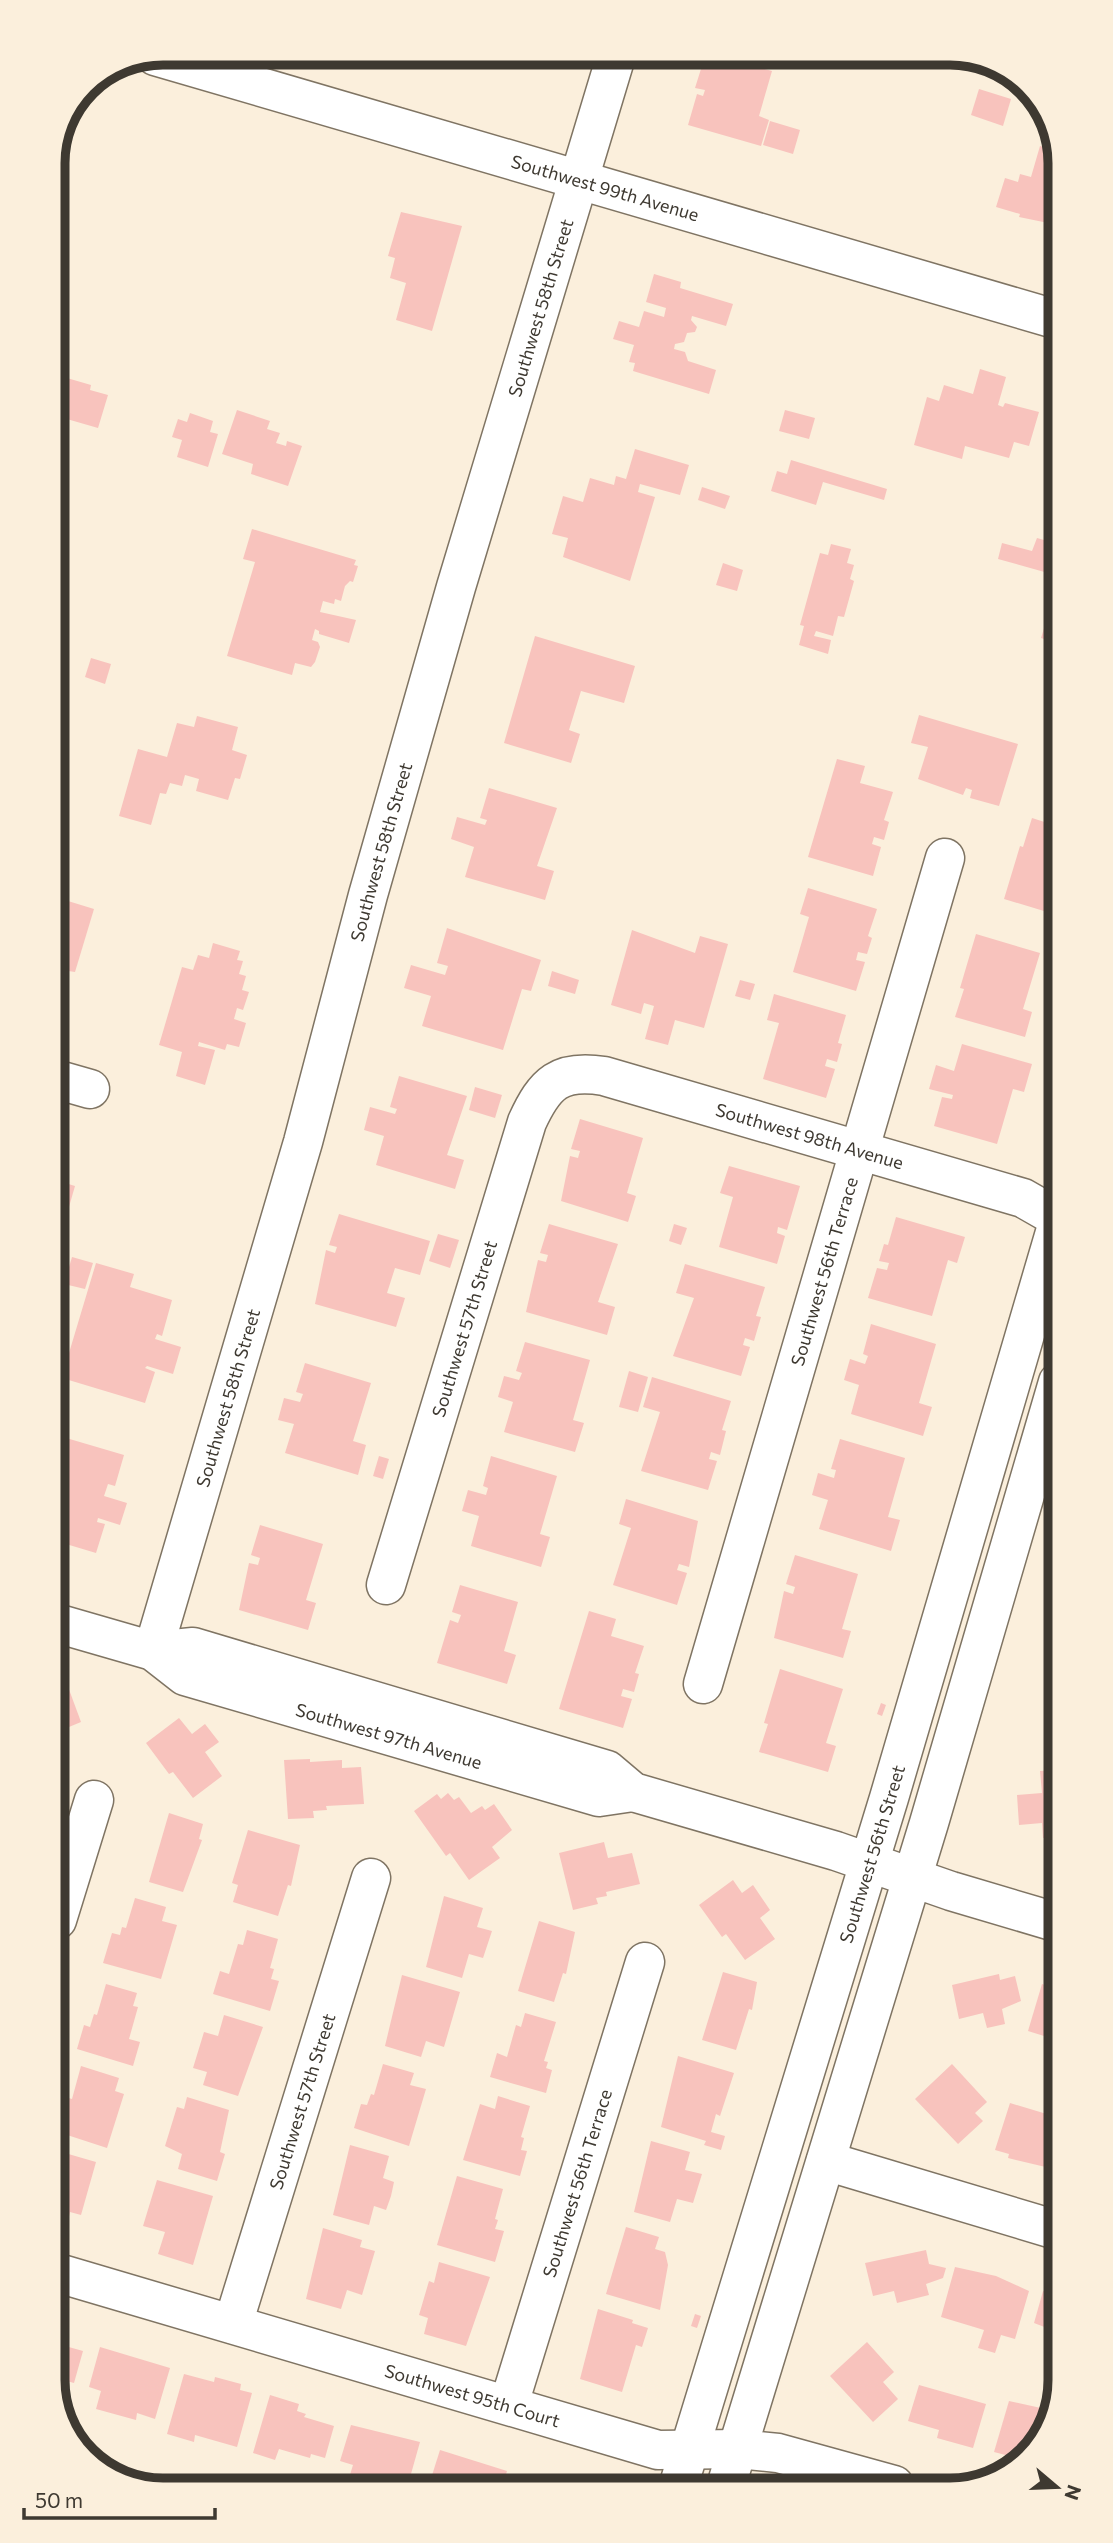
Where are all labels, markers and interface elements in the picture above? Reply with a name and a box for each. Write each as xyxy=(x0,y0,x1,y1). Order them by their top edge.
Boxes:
street label: Southwest 99th Avenue xyxy=(509,150,702,225)
street label: Southwest 58th Street xyxy=(503,216,577,399)
street label: Southwest 58th Street xyxy=(345,760,416,944)
street label: Southwest 98th Avenue xyxy=(713,1098,906,1174)
street label: Southwest 56th Terrace xyxy=(786,1174,862,1368)
street label: Southwest 57th Street xyxy=(427,1238,501,1420)
street label: Southwest 58th Street xyxy=(191,1306,264,1490)
street label: Southwest 97th Avenue xyxy=(293,1698,485,1773)
street label: Southwest 56th Street xyxy=(834,1762,909,1946)
street label: Southwest 57th Street xyxy=(264,2011,339,2192)
street label: Southwest 56th Terrace xyxy=(538,2086,616,2280)
street label: Southwest 95th Court xyxy=(382,2359,563,2431)
north arrow xyxy=(1022,2452,1092,2522)
scale bar xyxy=(24,2476,215,2520)
text: N xyxy=(1060,2482,1087,2503)
text: 50 m xyxy=(35,2487,83,2512)

